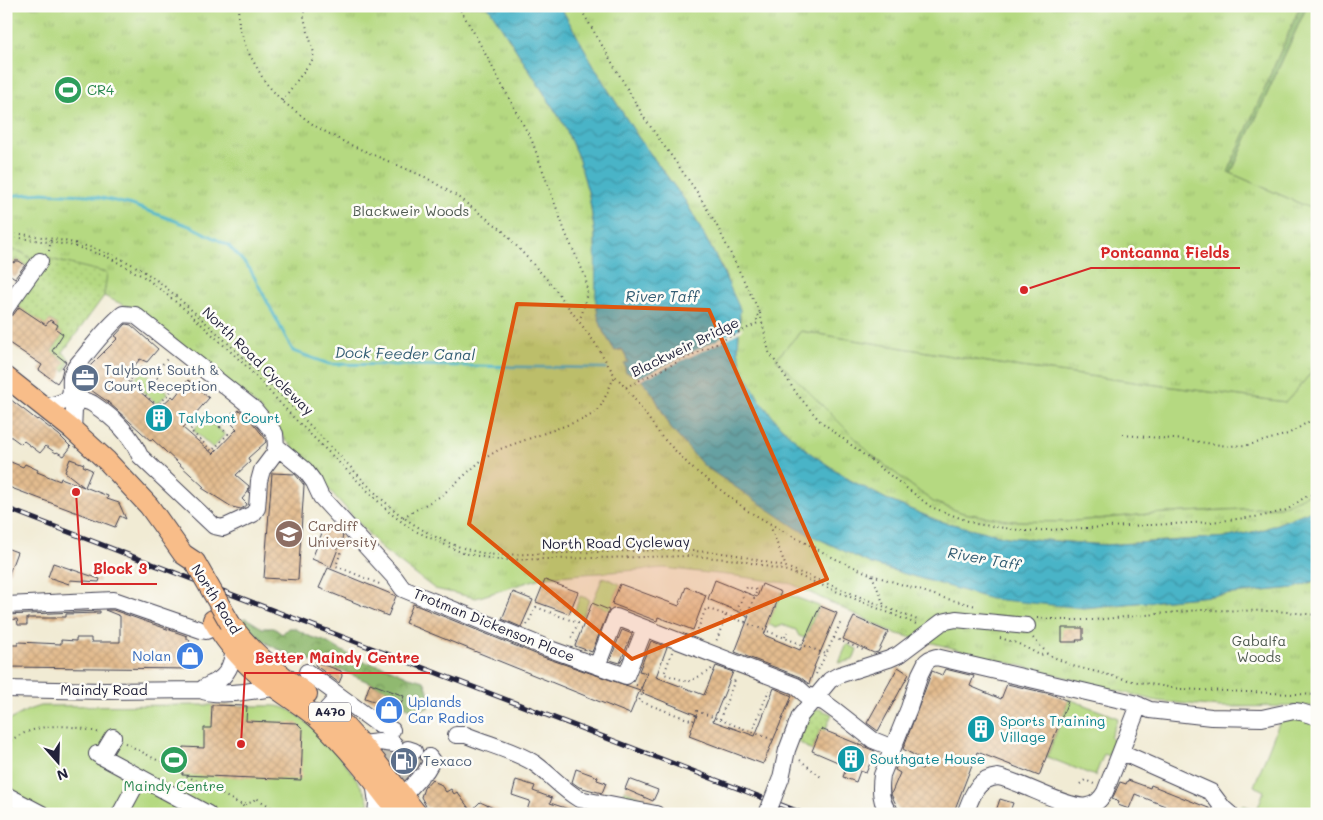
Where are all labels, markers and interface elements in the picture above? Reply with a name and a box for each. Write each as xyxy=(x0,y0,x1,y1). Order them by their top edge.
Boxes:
sports icon: CR4 xyxy=(53,75,83,105)
place label: CR4 xyxy=(87,80,115,99)
park label: Blackweir Woods xyxy=(353,201,469,220)
callout: Pontcanna Fields xyxy=(1091,238,1240,268)
text: Pontcanna Fields xyxy=(1100,242,1230,262)
water label: River Taff xyxy=(625,286,701,306)
street label: North Road Cycleway xyxy=(198,302,318,419)
street label: Blackweir Bridge xyxy=(628,312,742,381)
water label: Dock Feeder Canal xyxy=(335,342,476,364)
place label: Talybont South & Court Reception xyxy=(104,360,219,395)
office icon: Talybont South & Court Reception xyxy=(70,363,100,393)
building icon: Talybont Court xyxy=(144,403,174,433)
place label: Talybont Court xyxy=(178,408,280,427)
place label: Cardiff University xyxy=(308,516,377,551)
school or university icon: Cardiff University xyxy=(274,519,304,549)
street label: North Road Cycleway xyxy=(542,532,690,553)
water label: River Taff xyxy=(946,542,1024,575)
callout: Block 3 xyxy=(82,554,157,584)
text: Block 3 xyxy=(93,558,147,578)
street label: North Road xyxy=(187,560,245,637)
street label: Trotman Dickenson Place xyxy=(411,583,578,666)
park label: Gabalfa Woods xyxy=(1232,631,1286,666)
shop icon: Nolan xyxy=(175,641,205,671)
callout: Better Maindy Centre xyxy=(245,643,430,673)
place label: Nolan xyxy=(132,646,171,665)
text: Better Maindy Centre xyxy=(255,647,419,667)
street label: Maindy Road xyxy=(60,680,148,699)
place label: Uplands Car Radios xyxy=(408,692,484,727)
shop icon: Uplands Car Radios xyxy=(374,695,404,725)
road number: A470 xyxy=(309,702,351,722)
place label: Sports Training Village xyxy=(1000,711,1105,746)
building icon: Sports Training Village xyxy=(966,714,996,744)
north arrow xyxy=(32,738,82,788)
building icon: Southgate House xyxy=(836,744,866,774)
sports icon: Maindy Centre xyxy=(159,745,189,775)
fuel station icon: Texaco xyxy=(389,746,419,776)
place label: Southgate House xyxy=(870,749,985,768)
place label: Texaco xyxy=(423,751,472,770)
text: N xyxy=(54,764,71,785)
place label: Maindy Centre xyxy=(124,776,224,795)

